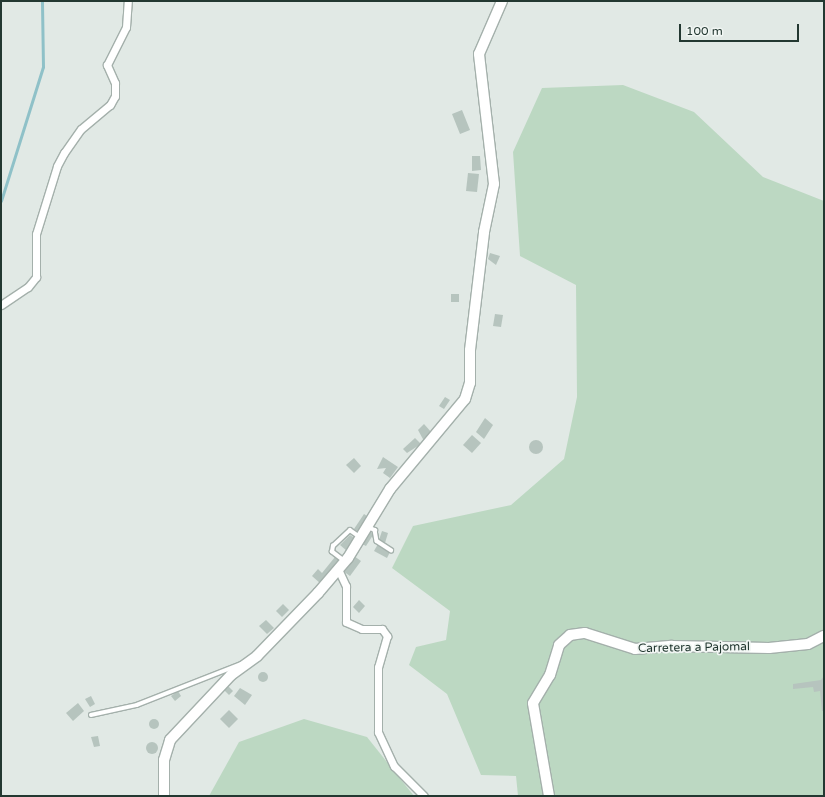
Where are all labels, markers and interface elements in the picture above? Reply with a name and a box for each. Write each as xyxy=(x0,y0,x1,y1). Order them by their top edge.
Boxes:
scale bar xyxy=(681,16,801,42)
text: 100 m xyxy=(686,24,723,38)
street label: Carretera a Pajomal xyxy=(638,640,750,656)

